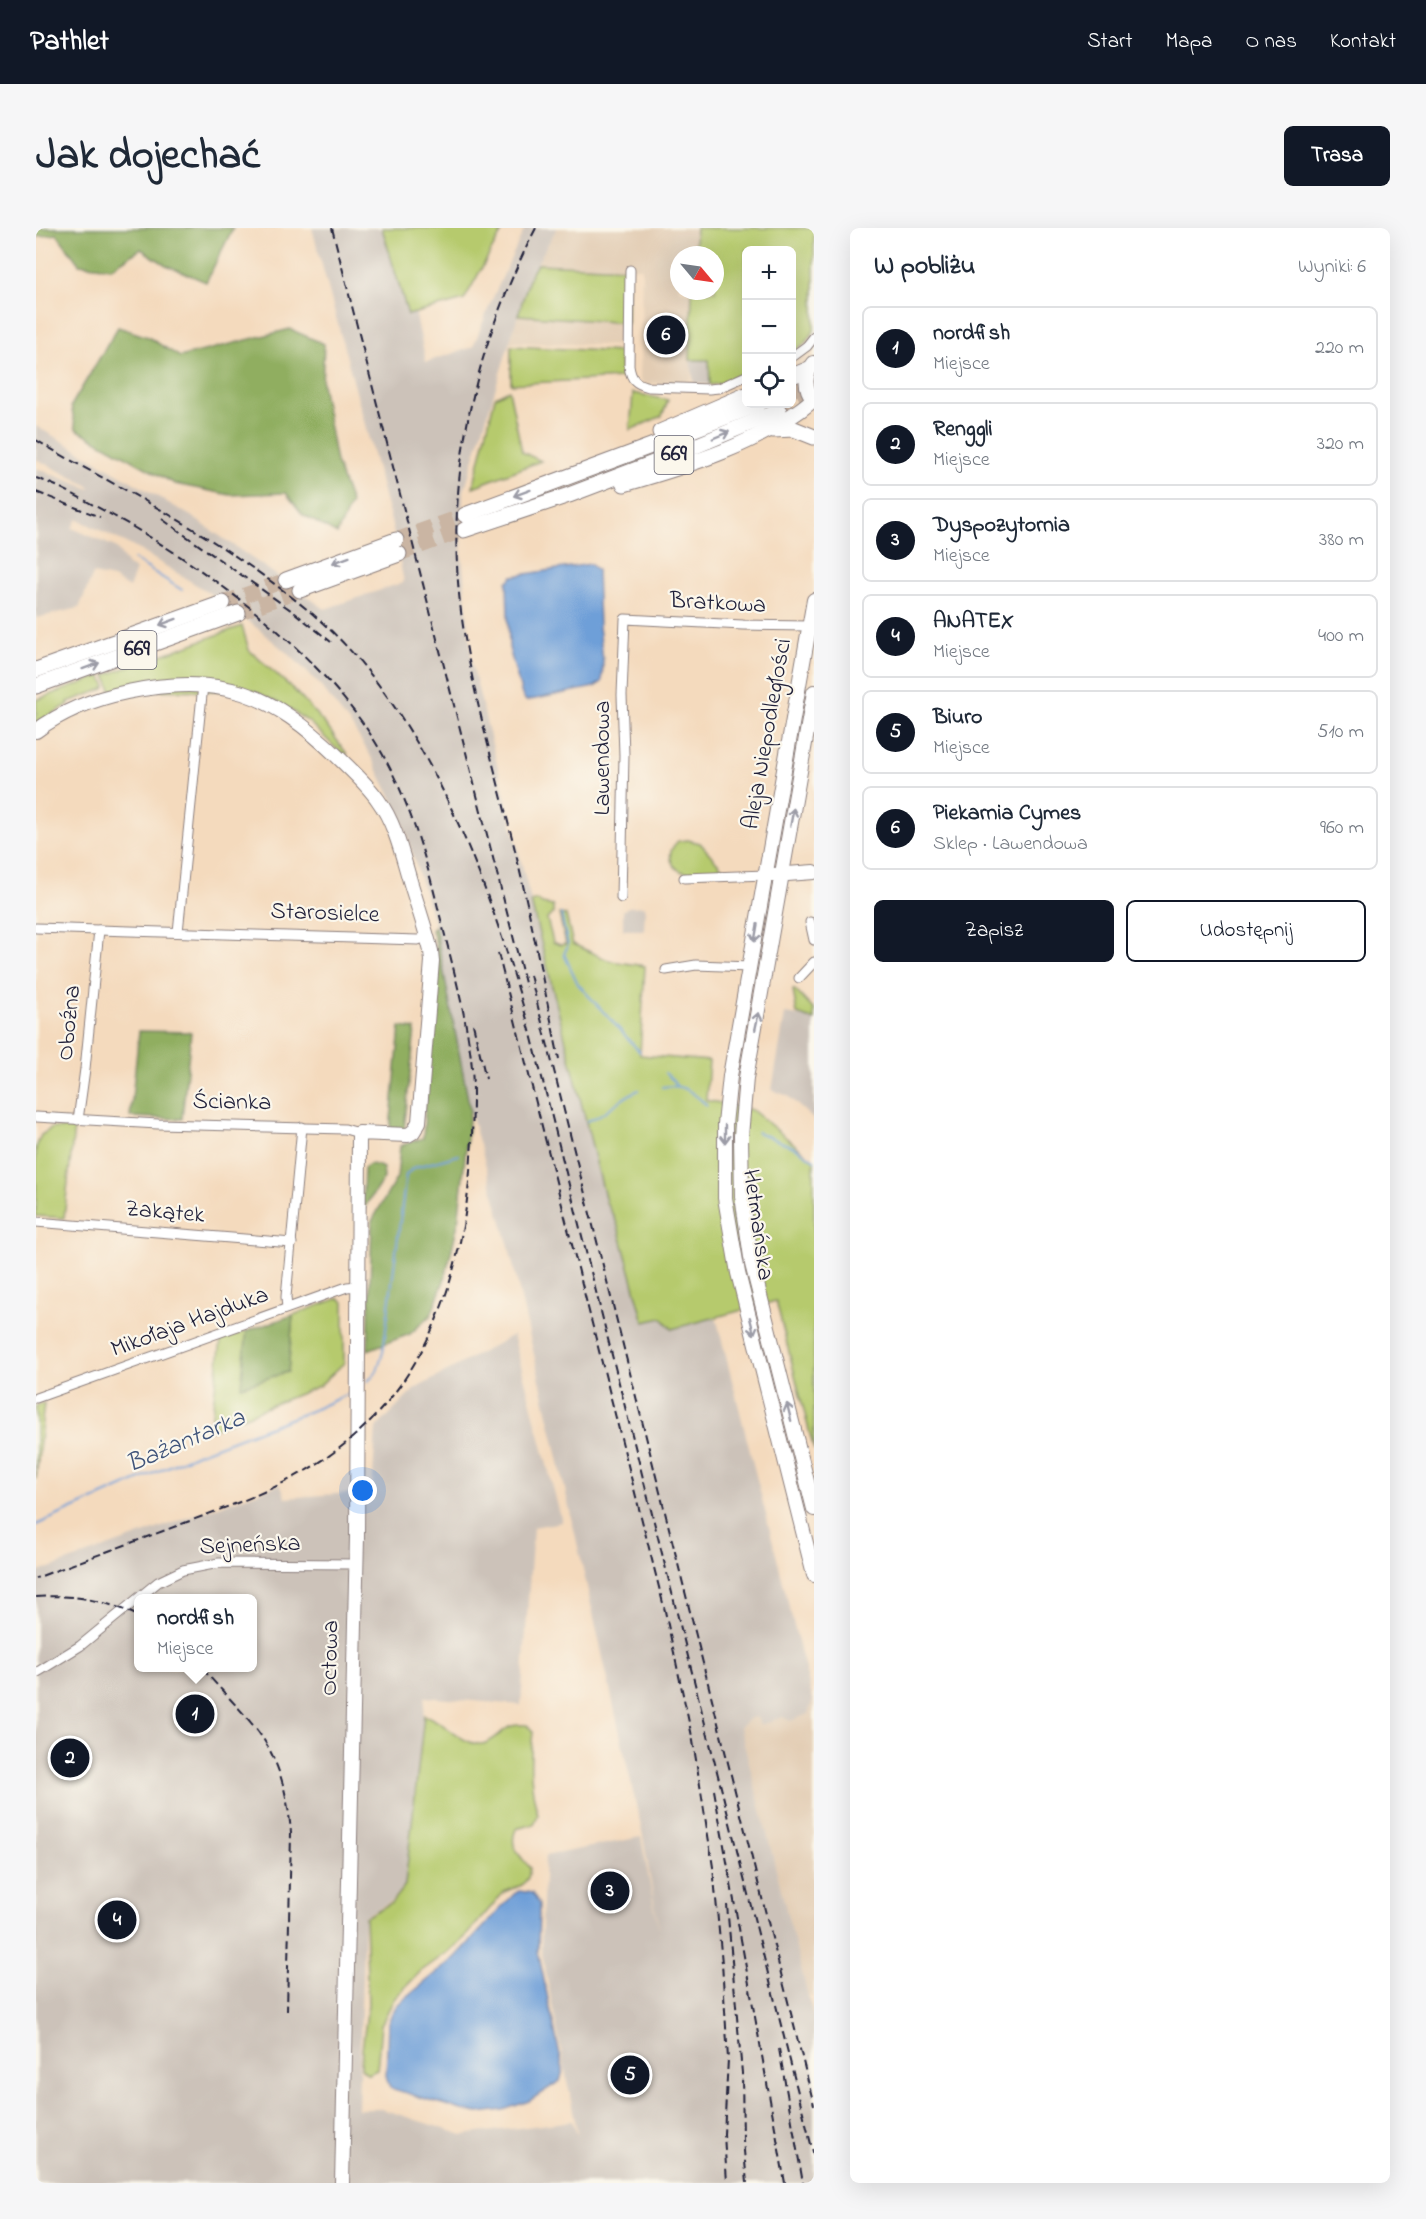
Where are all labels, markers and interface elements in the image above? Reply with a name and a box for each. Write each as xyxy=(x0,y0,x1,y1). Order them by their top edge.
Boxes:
text: Pathlet xyxy=(30,22,109,63)
text: Start xyxy=(1087,27,1133,57)
text: Mapa xyxy=(1166,27,1212,57)
text: O nas xyxy=(1245,27,1297,57)
text: Kontakt xyxy=(1330,27,1396,57)
text: Jak dojechać xyxy=(36,126,260,187)
button: Trasa xyxy=(1284,126,1390,186)
north arrow xyxy=(670,246,724,300)
map controls xyxy=(742,246,796,408)
button: + xyxy=(742,246,796,300)
text: W pobliżu xyxy=(874,248,975,286)
text: Wyniki: 6 xyxy=(1298,253,1366,282)
button: − xyxy=(742,300,796,354)
pin: 6 xyxy=(646,312,686,358)
text: nordfish xyxy=(933,318,1010,350)
text: 1 xyxy=(892,334,899,363)
text: 220 m xyxy=(1315,334,1364,363)
text: Miejsce xyxy=(933,350,990,379)
button: locate xyxy=(742,354,796,408)
text: Renggli xyxy=(933,414,992,446)
one-way arrow xyxy=(711,429,729,440)
text: 2 xyxy=(891,430,900,459)
text: 320 m xyxy=(1317,430,1364,459)
road number: 669 xyxy=(654,436,694,474)
text: Miejsce xyxy=(933,446,990,475)
one-way arrow xyxy=(513,489,532,500)
text: Dyspozytornia xyxy=(933,510,1070,542)
text: 3 xyxy=(891,526,900,555)
text: 380 m xyxy=(1319,526,1364,555)
text: Miejsce xyxy=(933,542,990,571)
one-way arrow xyxy=(332,555,351,566)
street label: Bratkowa xyxy=(668,584,767,624)
text: ANATEX xyxy=(933,606,1014,638)
one-way arrow xyxy=(159,618,178,629)
text: 4 xyxy=(891,622,900,651)
text: 400 m xyxy=(1318,622,1364,651)
road number: 669 xyxy=(118,631,156,669)
street label: Aleja Niepodległości xyxy=(734,636,802,832)
text: Miejsce xyxy=(933,638,990,667)
one-way arrow xyxy=(81,660,100,671)
street label: Lawendowa xyxy=(586,701,621,815)
text: Biuro xyxy=(933,702,983,734)
text: 5 xyxy=(890,718,901,747)
text: 510 m xyxy=(1317,718,1364,747)
text: Miejsce xyxy=(933,734,990,763)
text: Piekarnia Cymes xyxy=(933,798,1081,830)
one-way arrow xyxy=(787,808,798,828)
text: 6 xyxy=(891,814,900,843)
text: 960 m xyxy=(1320,814,1364,843)
text: Sklep · Lawendowa xyxy=(933,830,1088,859)
street label: Starosielce xyxy=(270,895,380,933)
button: Zapisz xyxy=(874,900,1114,962)
button: Udostępnij xyxy=(1126,900,1366,962)
one-way arrow xyxy=(750,923,761,942)
street label: Oboźna xyxy=(49,983,91,1063)
one-way arrow xyxy=(752,1011,763,1031)
street label: Ścianka xyxy=(192,1085,272,1121)
one-way arrow xyxy=(719,1124,731,1144)
street label: Hetmańska xyxy=(732,1167,782,1283)
street label: Zakątek xyxy=(124,1192,207,1234)
street label: Mikołaja Hajduka xyxy=(106,1278,274,1368)
one-way arrow xyxy=(746,1317,758,1336)
water label: Bażantarka xyxy=(121,1400,252,1484)
one-way arrow xyxy=(783,1403,795,1422)
your location xyxy=(348,1476,377,1505)
street label: Sejneńska xyxy=(199,1527,301,1565)
popup xyxy=(134,1594,257,1672)
text: nordfish xyxy=(157,1603,234,1635)
street label: Octowa xyxy=(313,1620,349,1696)
text: Miejsce xyxy=(157,1635,214,1664)
pin: 1 xyxy=(176,1692,214,1736)
pin: 2 xyxy=(51,1736,90,1780)
pin: 3 xyxy=(590,1868,630,1914)
pin: 4 xyxy=(98,1898,136,1942)
pin: 5 xyxy=(610,2052,650,2098)

